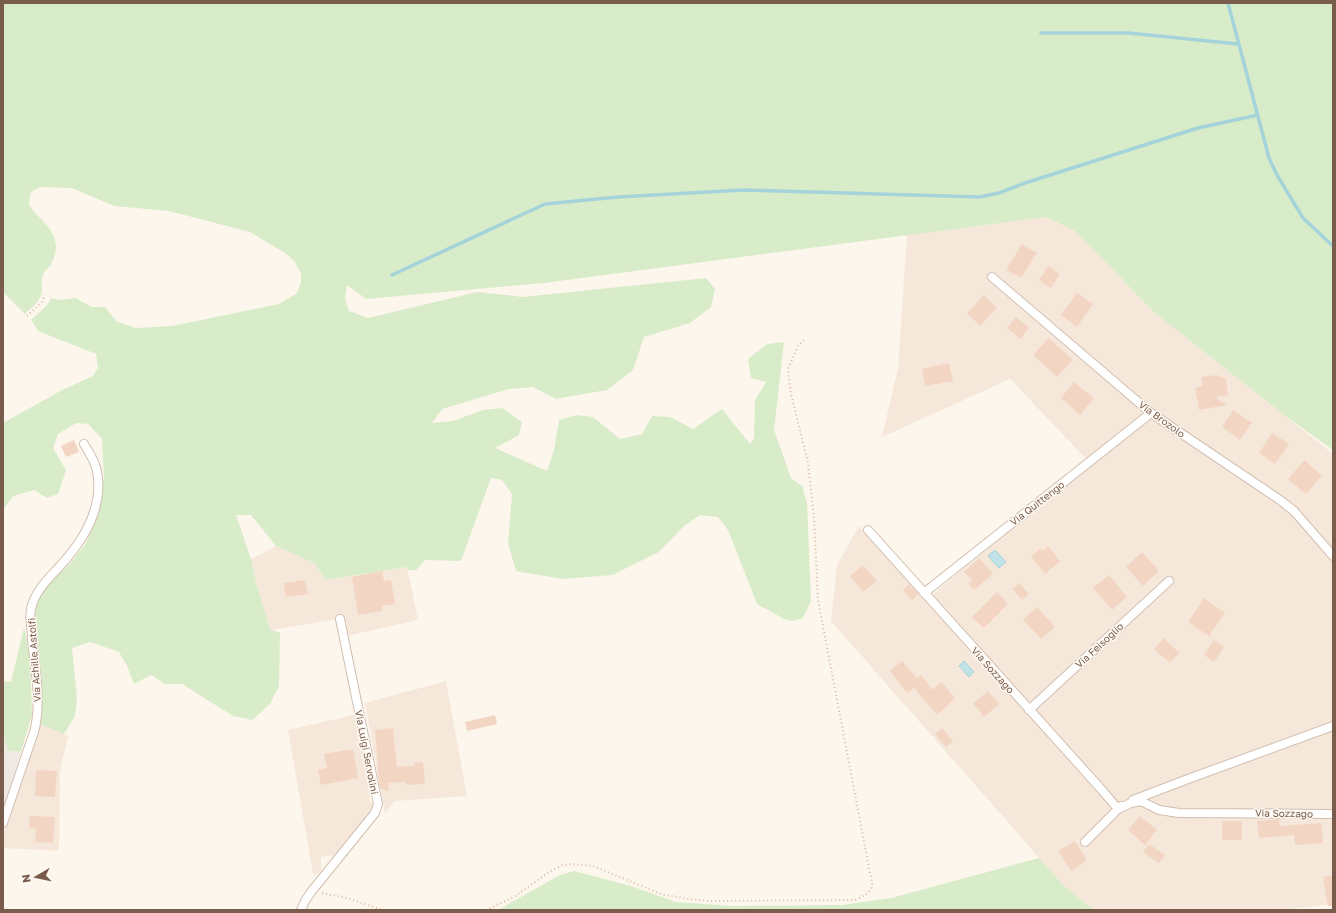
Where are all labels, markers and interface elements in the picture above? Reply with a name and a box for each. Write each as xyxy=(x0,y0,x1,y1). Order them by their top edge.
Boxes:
street label: Via Brozolo xyxy=(1137,398,1187,440)
street label: Via Quittengo xyxy=(1007,478,1067,528)
street label: Via Achille Astolfi xyxy=(25,618,43,702)
street label: Via Feisoglio xyxy=(1073,620,1125,670)
street label: Via Sozzago xyxy=(969,644,1017,696)
street label: Via Luigi Servolini xyxy=(353,709,381,795)
street label: Via Sozzago xyxy=(1255,806,1313,820)
north arrow xyxy=(16,857,56,897)
text: N xyxy=(19,873,33,884)

